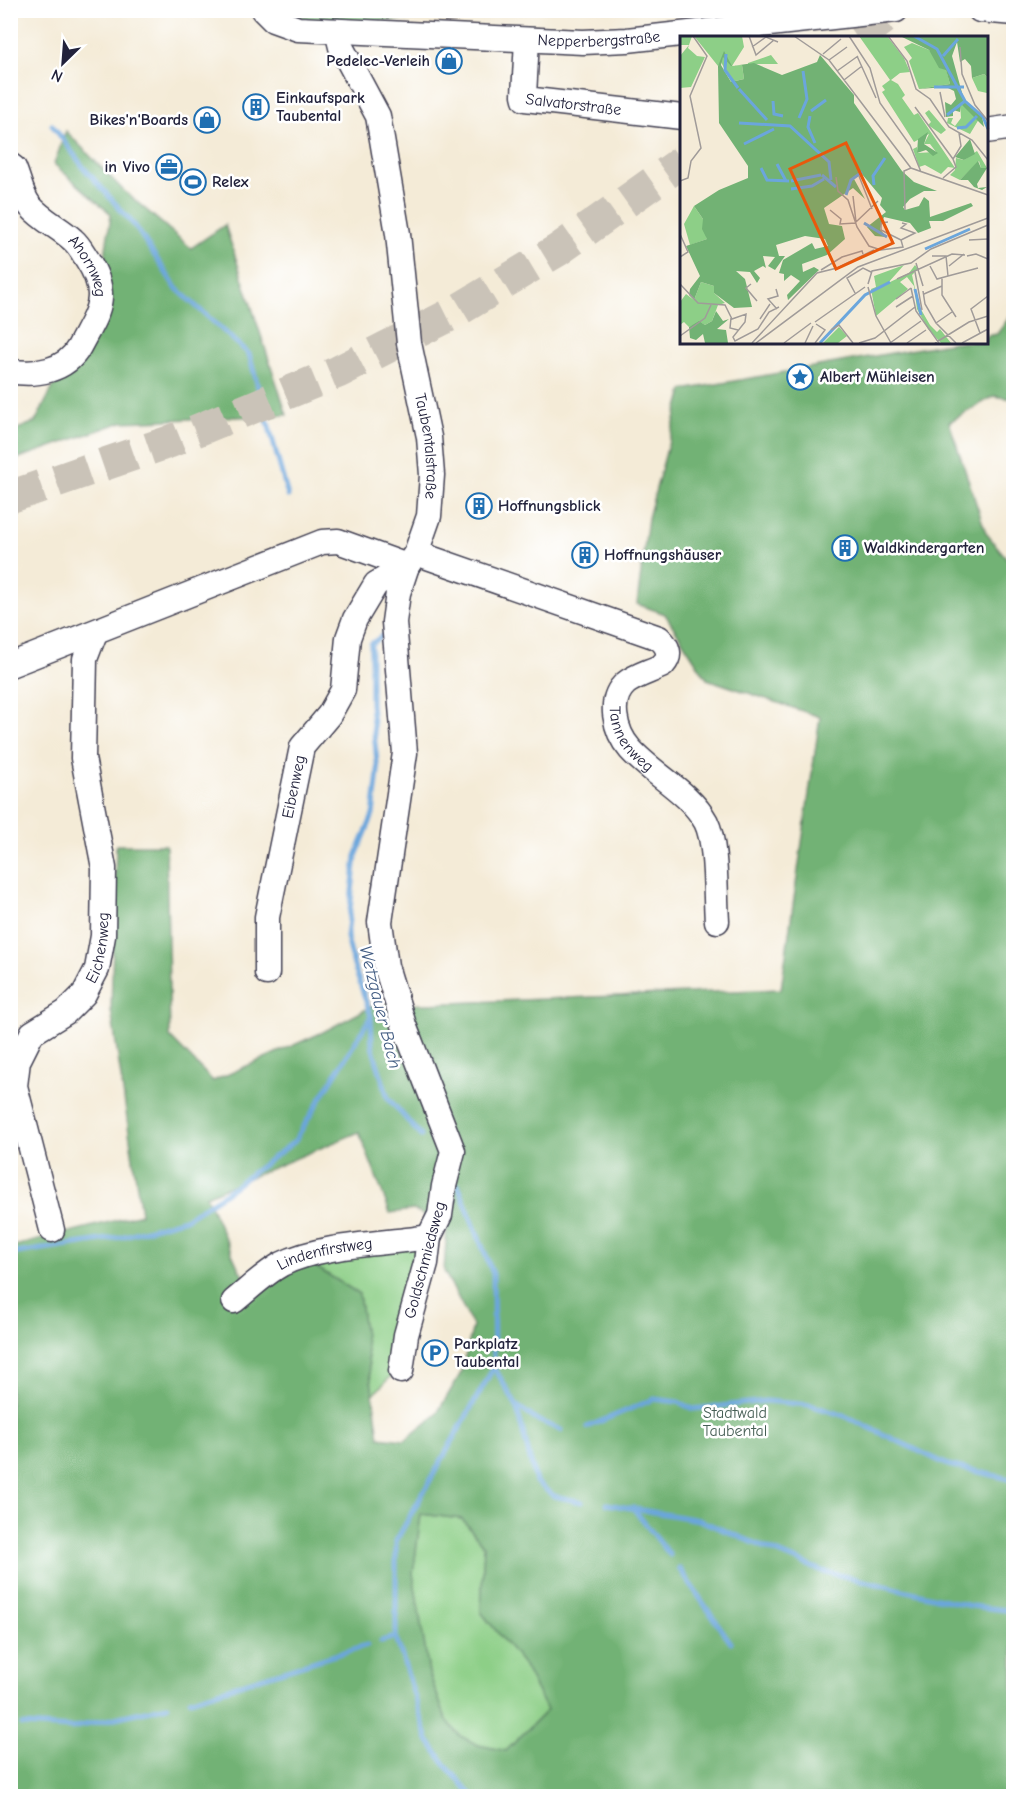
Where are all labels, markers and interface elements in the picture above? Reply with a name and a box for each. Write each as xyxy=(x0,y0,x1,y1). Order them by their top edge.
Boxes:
street label: Nepperbergstraße xyxy=(537,27,661,51)
north arrow xyxy=(33,33,93,93)
inset map xyxy=(680,36,988,344)
shop icon: Pedelec-Verleih xyxy=(434,46,464,76)
place label: Pedelec-Verleih xyxy=(326,52,430,70)
text: N xyxy=(49,65,66,86)
place label: Einkaufspark Taubental xyxy=(276,89,365,125)
street label: Salvatorstraße xyxy=(525,90,622,119)
building icon: Einkaufspark Taubental xyxy=(241,92,271,122)
shop icon: Bikes'n'Boards xyxy=(192,105,222,135)
place label: Bikes'n'Boards xyxy=(90,111,188,129)
office icon: in Vivo xyxy=(154,152,184,182)
place label: in Vivo xyxy=(104,158,150,176)
sports icon: Relex xyxy=(178,167,208,197)
place label: Relex xyxy=(212,173,249,191)
street label: Ahornweg xyxy=(65,231,109,297)
place icon: Albert Mühleisen xyxy=(785,362,815,392)
place label: Albert Mühleisen xyxy=(820,368,935,386)
street label: Taubentalstraße xyxy=(411,392,441,500)
building icon: Hoffnungsblick xyxy=(464,491,494,521)
place label: Hoffnungsblick xyxy=(498,497,601,515)
building icon: Waldkindergarten xyxy=(830,533,860,563)
place label: Waldkindergarten xyxy=(864,539,984,557)
building icon: Hoffnungshäuser xyxy=(570,540,600,570)
place label: Hoffnungshäuser xyxy=(604,546,722,564)
street label: Tannenweg xyxy=(606,706,657,776)
street label: Eibenweg xyxy=(278,753,309,820)
street label: Eichenweg xyxy=(82,912,112,986)
water label: Wetzgauer Bach xyxy=(355,943,405,1071)
street label: Goldschmiedsweg xyxy=(401,1199,449,1321)
street label: Lindenfirstweg xyxy=(274,1234,373,1274)
place label: Parkplatz Taubental xyxy=(454,1335,519,1371)
parking icon: Parkplatz Taubental xyxy=(420,1338,450,1368)
park label: Stadtwald Taubental xyxy=(703,1404,767,1440)

